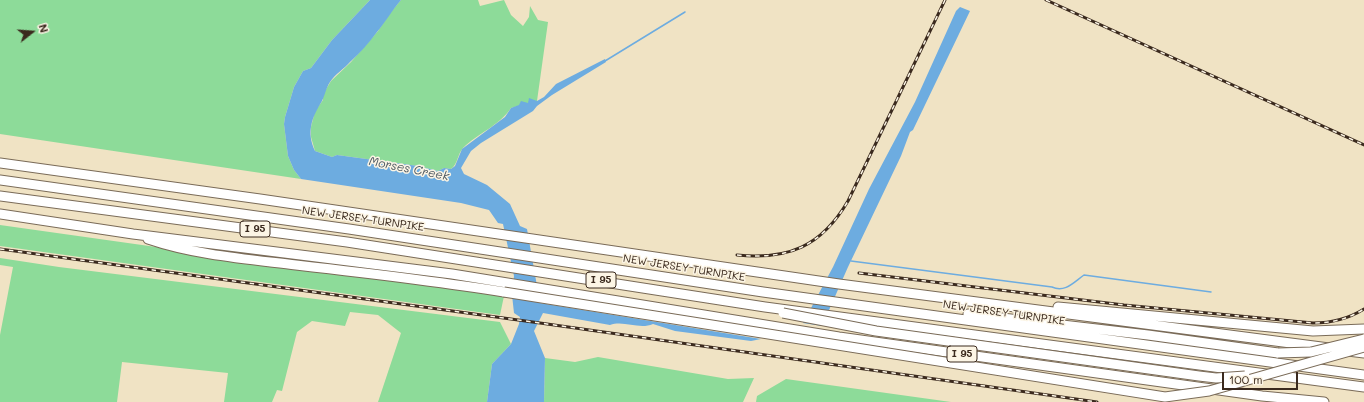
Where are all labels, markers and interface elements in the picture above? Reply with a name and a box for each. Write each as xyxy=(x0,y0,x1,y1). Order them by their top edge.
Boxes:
north arrow xyxy=(12,12,52,52)
text: N xyxy=(36,22,52,35)
water label: Morses Creek xyxy=(368,154,450,184)
street label: NEW JERSEY TURNPIKE xyxy=(301,204,425,234)
road number: I 95 xyxy=(240,221,270,237)
street label: NEW JERSEY TURNPIKE xyxy=(622,252,746,284)
road number: I 95 xyxy=(586,272,616,288)
street label: NEW JERSEY TURNPIKE xyxy=(942,298,1066,328)
road number: I 95 xyxy=(947,346,977,362)
scale bar xyxy=(1224,364,1300,390)
text: 100 m xyxy=(1229,371,1263,387)

